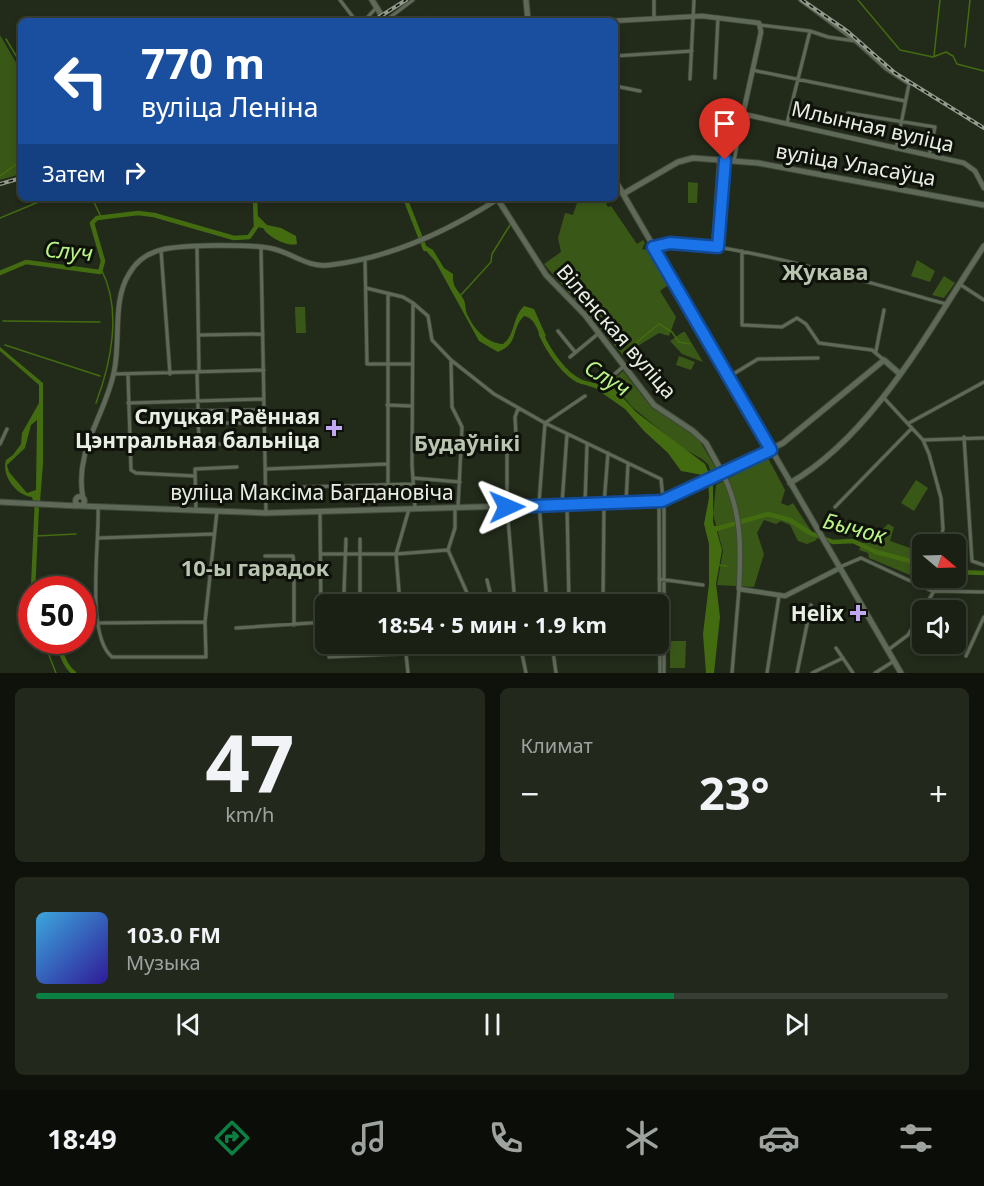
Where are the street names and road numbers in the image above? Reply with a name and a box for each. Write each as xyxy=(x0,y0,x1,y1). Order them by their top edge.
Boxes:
street label: Млынная вуліца xyxy=(789,94,957,158)
street label: вуліца Уласаўца xyxy=(774,136,938,192)
street label: Віленская вуліца xyxy=(551,258,683,404)
street label: вуліца Максіма Багдановіча xyxy=(170,478,454,506)

